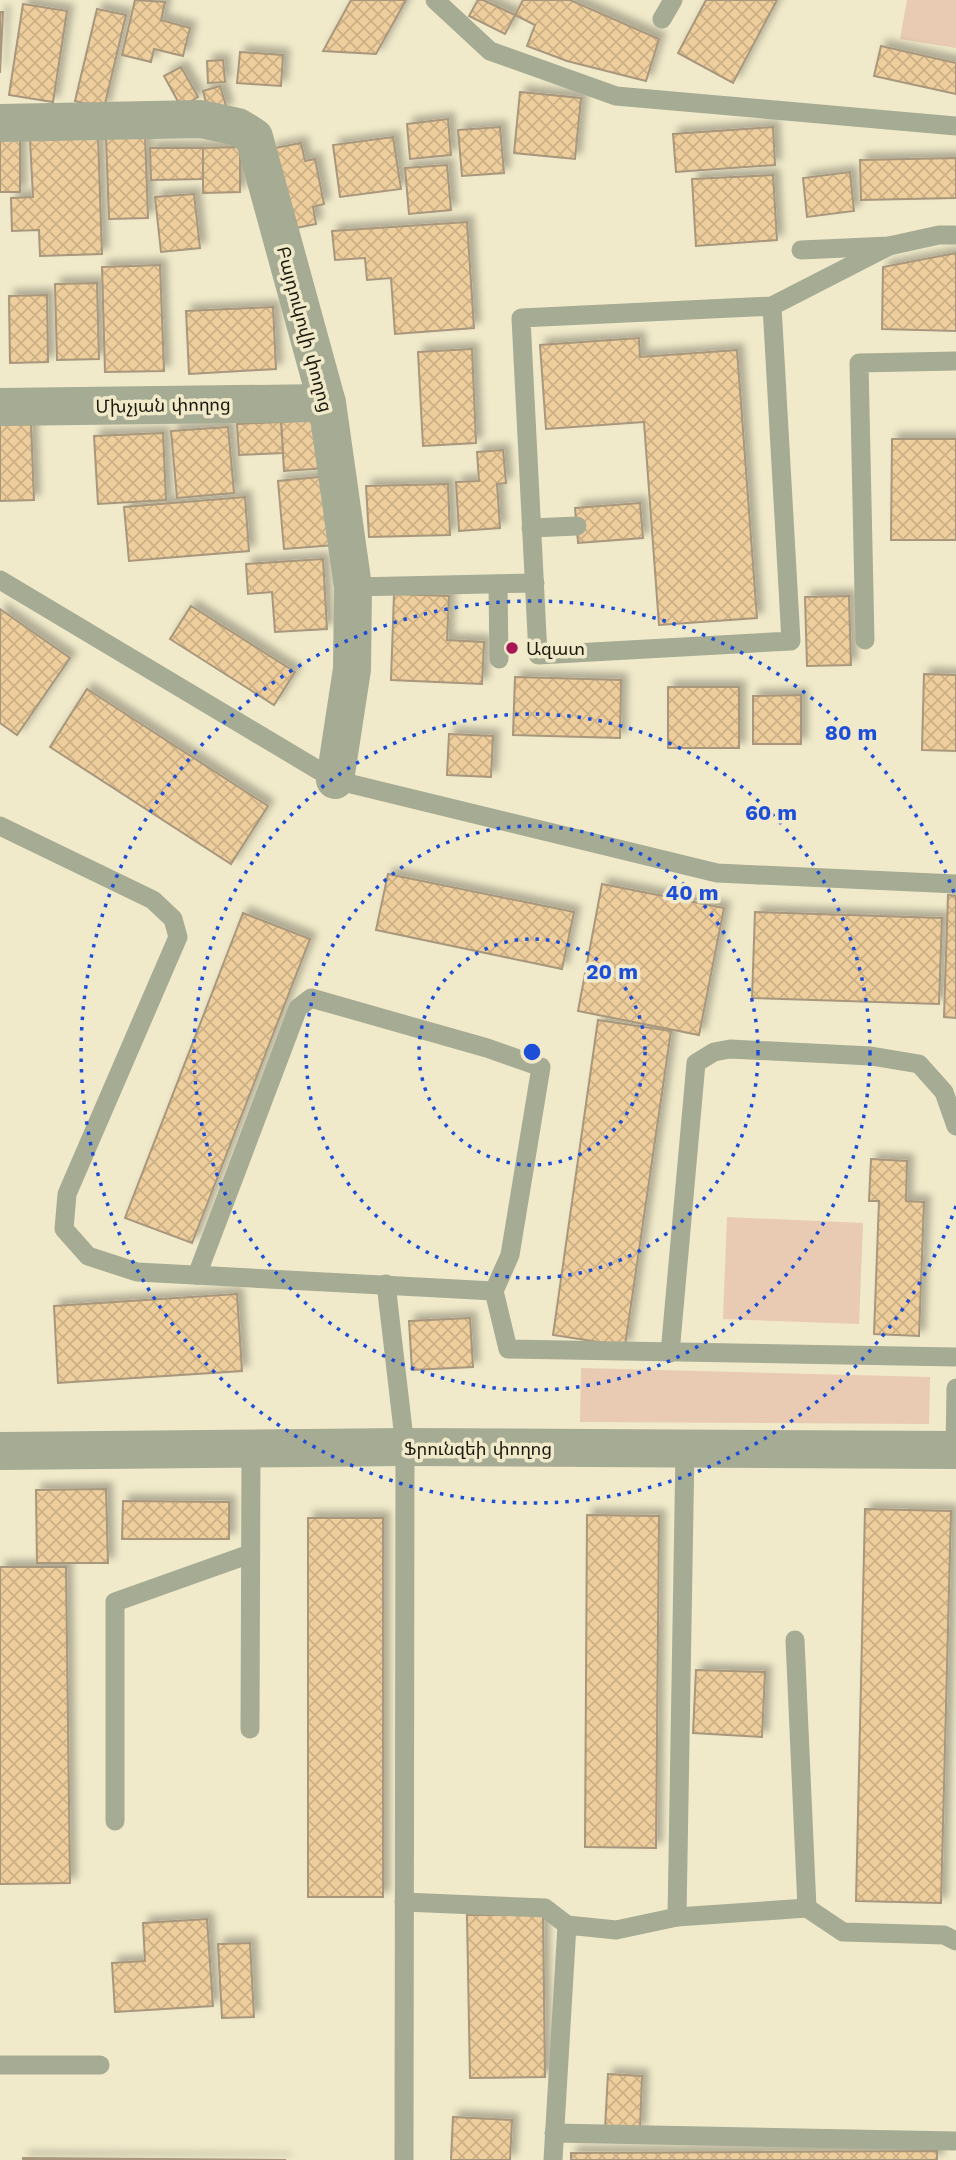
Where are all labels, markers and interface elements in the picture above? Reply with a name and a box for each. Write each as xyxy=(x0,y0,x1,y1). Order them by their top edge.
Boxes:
street label: Բայդուկովի փողոց xyxy=(273,244,337,414)
street label: Մխչյան փողոց xyxy=(95,393,231,417)
place label: Ազատ xyxy=(526,638,585,659)
marker: Ազատ xyxy=(504,640,520,656)
text: 80 m xyxy=(825,720,877,745)
text: 60 m xyxy=(745,800,797,825)
text: 40 m xyxy=(666,880,718,905)
text: 20 m xyxy=(586,959,638,984)
centre of rings xyxy=(520,1040,544,1064)
street label: Ֆրունզեի փողոց xyxy=(404,1438,552,1459)

